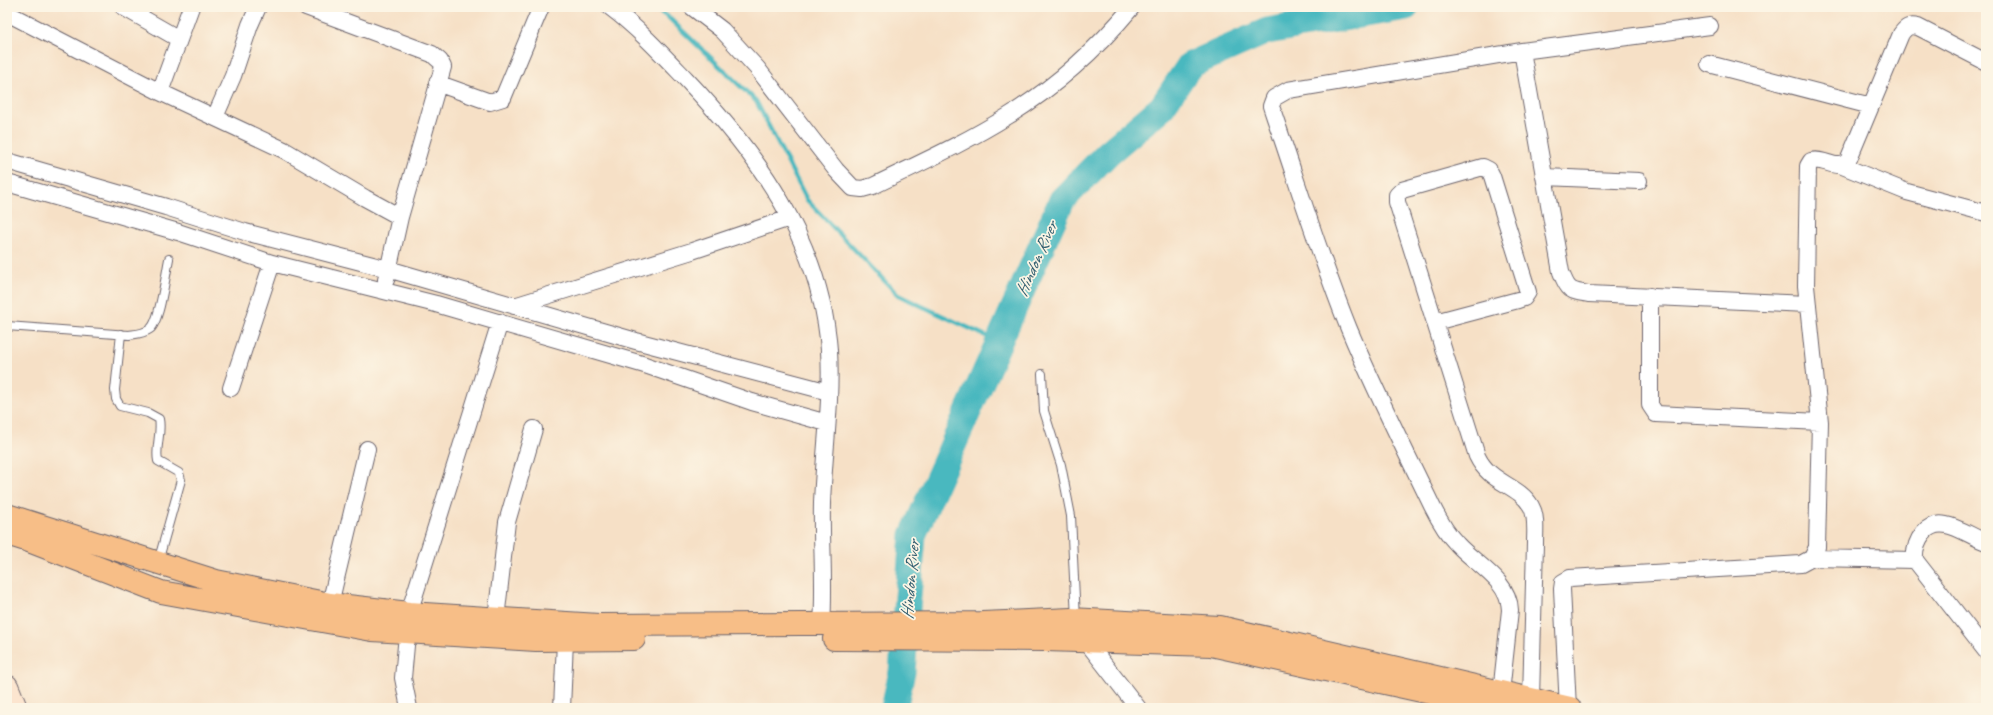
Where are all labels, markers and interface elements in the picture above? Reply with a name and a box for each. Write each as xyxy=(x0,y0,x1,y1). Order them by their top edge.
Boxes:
water label: Hindon River xyxy=(1010,216,1063,300)
water label: Hindon River xyxy=(896,537,925,620)

